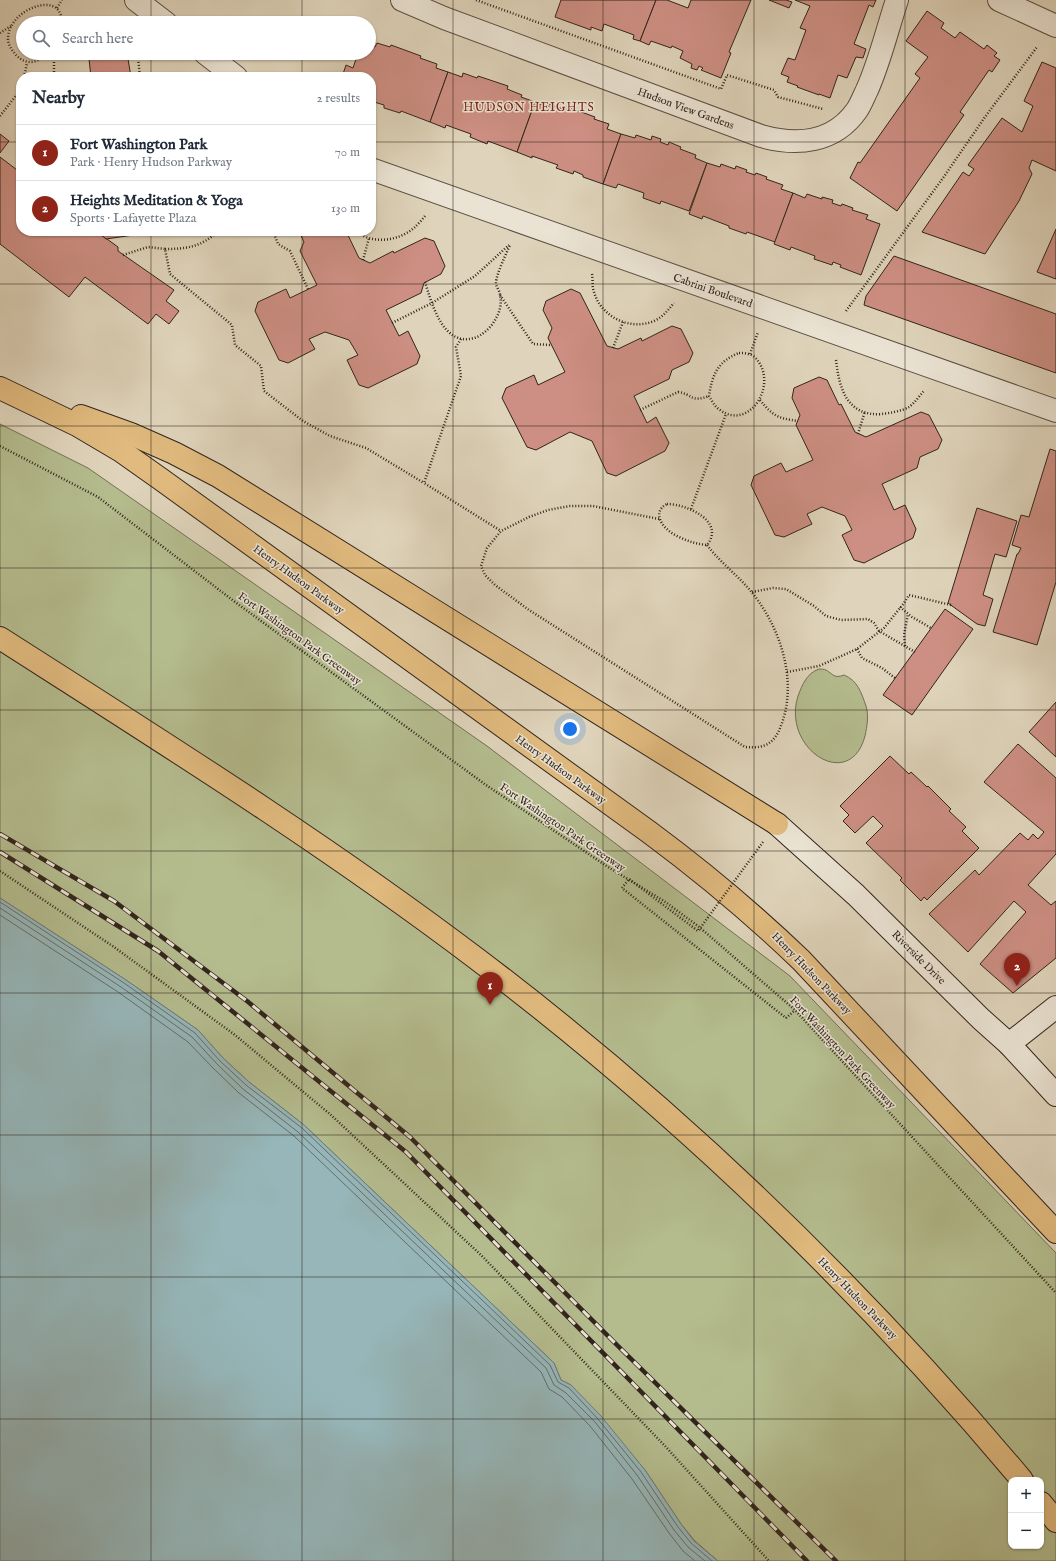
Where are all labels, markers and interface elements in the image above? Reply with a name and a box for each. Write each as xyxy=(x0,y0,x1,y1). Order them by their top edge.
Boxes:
search box xyxy=(16,16,376,60)
icon: search xyxy=(30,27,52,49)
text: Search here xyxy=(62,29,133,48)
street label: Hudson View Gardens xyxy=(635,85,736,133)
text: Nearby xyxy=(32,88,85,109)
text: 2 results xyxy=(316,90,360,107)
district label: HUDSON HEIGHTS xyxy=(463,100,595,115)
text: Fort Washington Park xyxy=(70,135,208,154)
text: 1 xyxy=(43,144,47,161)
text: 70 m xyxy=(335,144,360,161)
text: Park · Henry Hudson Parkway xyxy=(70,154,232,171)
text: Heights Meditation & Yoga xyxy=(70,191,243,210)
text: 2 xyxy=(42,200,48,217)
text: 130 m xyxy=(331,200,360,217)
text: Sports · Lafayette Plaza xyxy=(70,210,196,227)
street label: Cabrini Boulevard xyxy=(671,271,754,311)
street label: Henry Hudson Parkway xyxy=(250,542,347,618)
street label: Fort Washington Park Greenway xyxy=(235,589,364,689)
your location xyxy=(560,719,580,739)
street label: Henry Hudson Parkway xyxy=(512,732,609,808)
street label: Fort Washington Park Greenway xyxy=(497,780,629,876)
street label: Riverside Drive xyxy=(888,928,948,988)
street label: Henry Hudson Parkway xyxy=(768,930,855,1018)
pin: 2 xyxy=(1004,953,1030,986)
pin: 1 xyxy=(477,972,503,1005)
street label: Fort Washington Park Greenway xyxy=(786,993,899,1112)
street label: Henry Hudson Parkway xyxy=(814,1255,901,1343)
map controls xyxy=(1008,1477,1044,1549)
button: + xyxy=(1008,1477,1044,1513)
button: − xyxy=(1008,1513,1044,1549)

